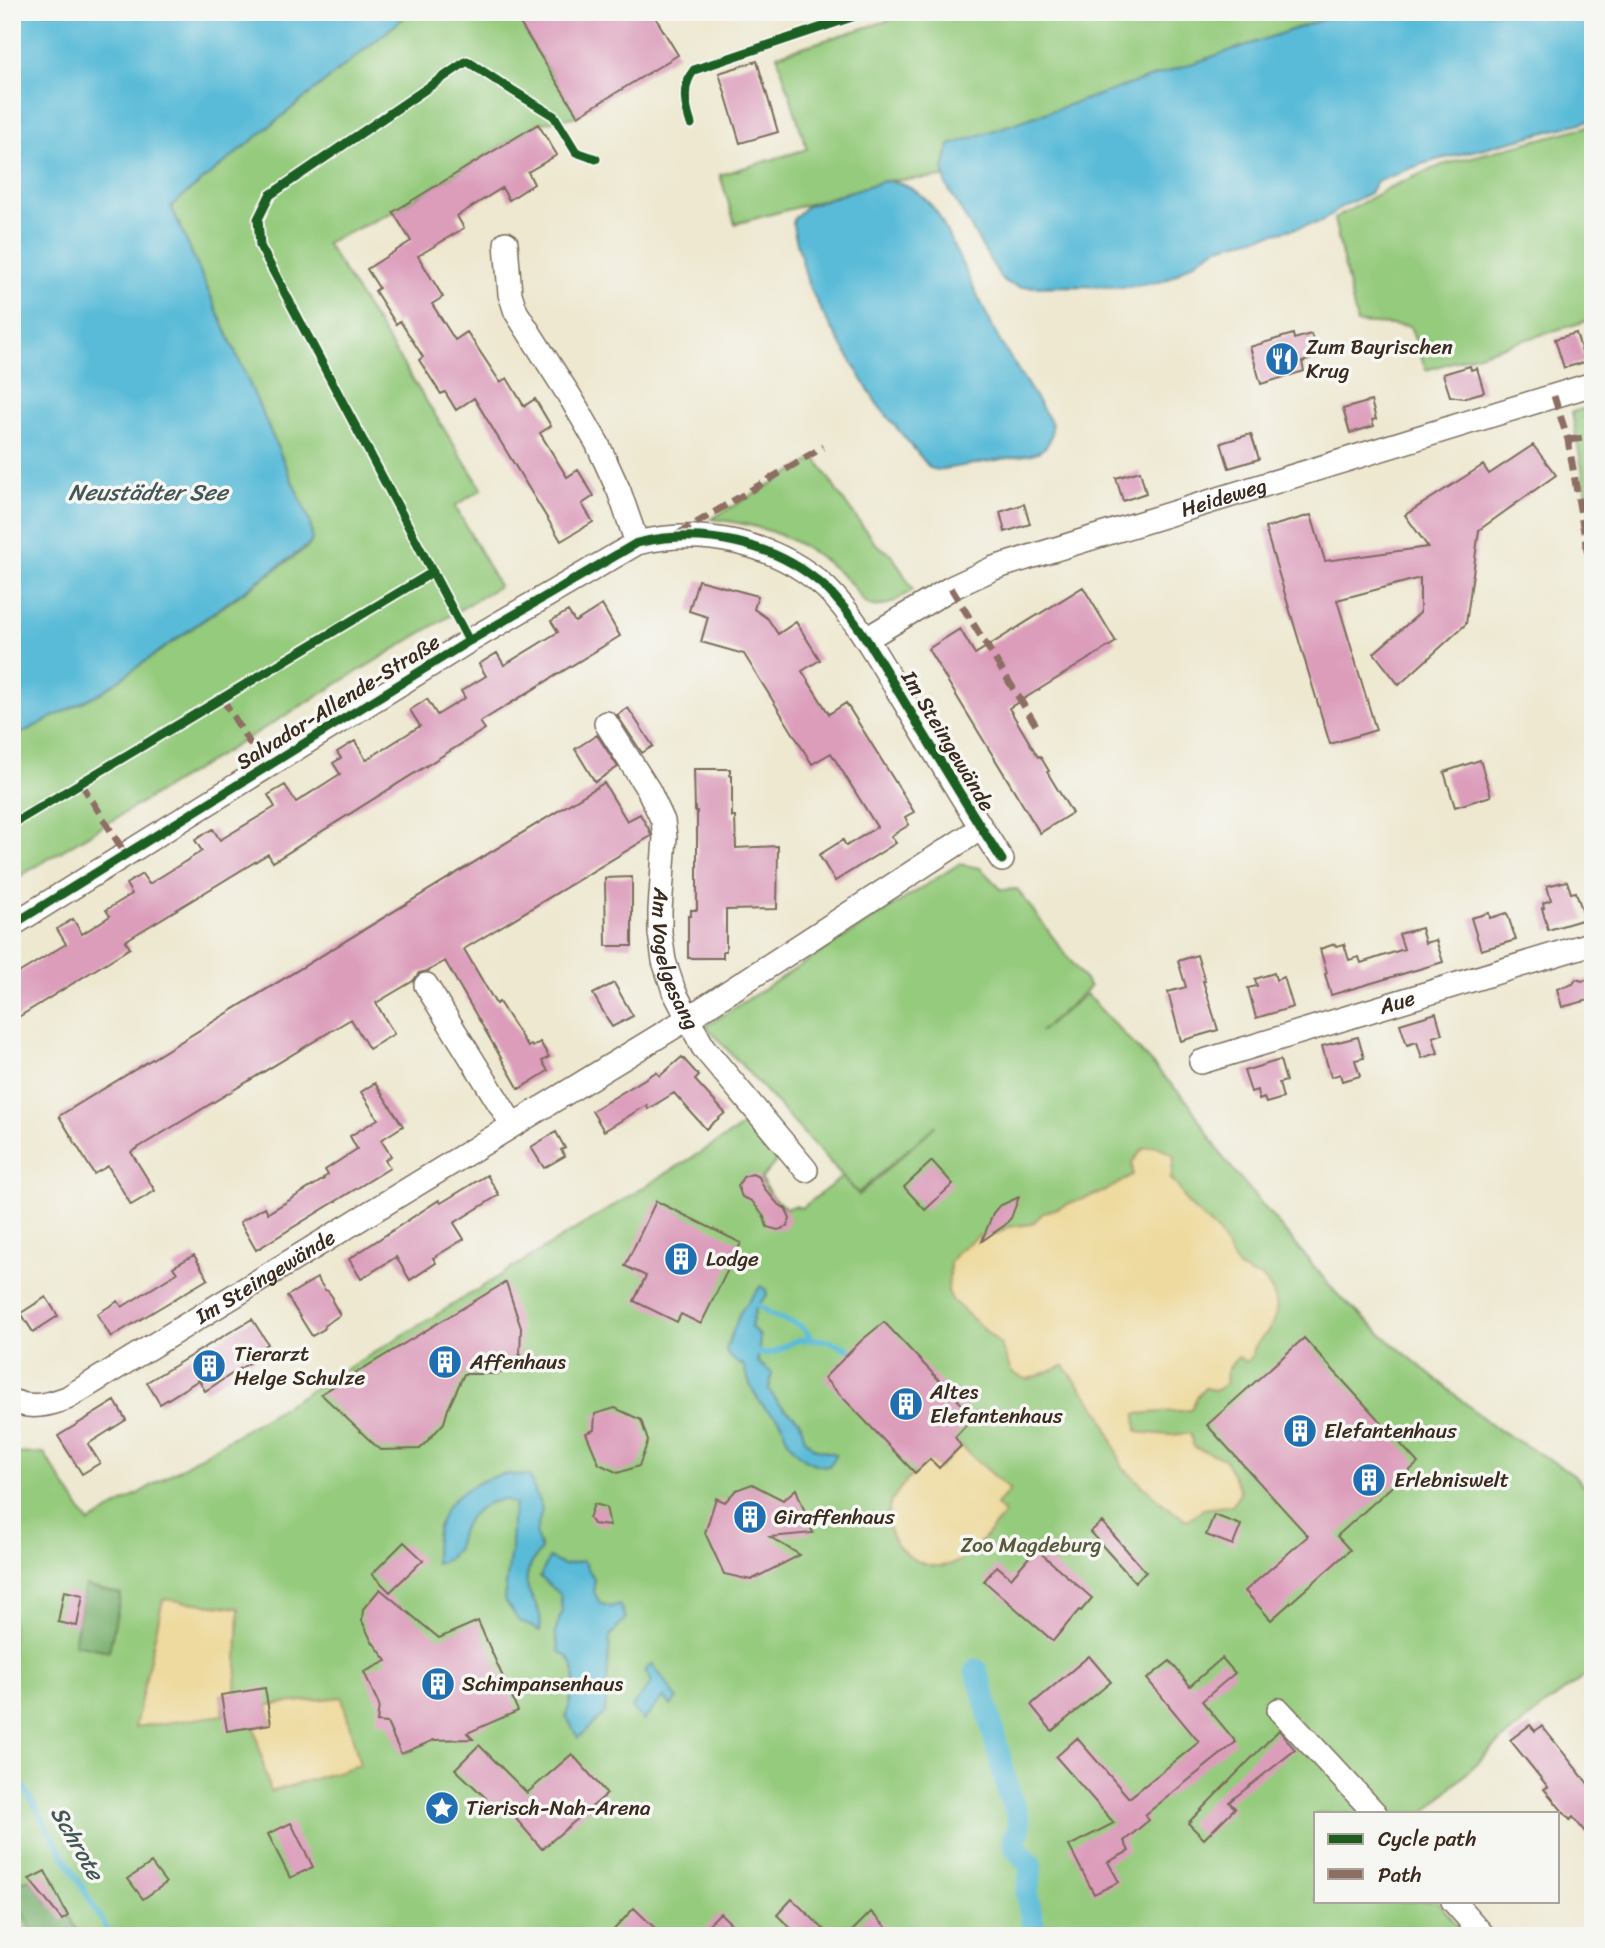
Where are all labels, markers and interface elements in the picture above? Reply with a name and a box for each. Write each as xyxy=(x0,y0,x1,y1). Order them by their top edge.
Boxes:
place label: Zum Bayrischen Krug xyxy=(1306,328,1453,390)
restaurant icon: Zum Bayrischen Krug xyxy=(1263,340,1301,378)
street label: Heideweg xyxy=(1176,466,1272,529)
water label: Neustädter See xyxy=(68,472,230,513)
street label: Salvador-Allende-Straße xyxy=(228,623,448,780)
street label: Im Steingewände xyxy=(890,662,1005,819)
street label: Am Vogelgesang xyxy=(641,885,710,1037)
street label: Aue xyxy=(1374,979,1420,1026)
street label: Im Steingewände xyxy=(187,1219,343,1335)
building icon: Lodge xyxy=(662,1240,700,1278)
place label: Lodge xyxy=(706,1240,759,1278)
place label: Tierarzt Helge Schulze xyxy=(234,1335,365,1397)
building icon: Affenhaus xyxy=(426,1343,464,1381)
place label: Affenhaus xyxy=(469,1343,566,1381)
building icon: Tierarzt Helge Schulze xyxy=(190,1347,228,1385)
place label: Altes Elefantenhaus xyxy=(929,1373,1063,1435)
building icon: Altes Elefantenhaus xyxy=(887,1385,925,1423)
building icon: Elefantenhaus xyxy=(1281,1412,1319,1450)
place label: Elefantenhaus xyxy=(1324,1412,1457,1450)
building icon: Erlebniswelt xyxy=(1350,1461,1388,1499)
place label: Erlebniswelt xyxy=(1394,1461,1509,1499)
building icon: Giraffenhaus xyxy=(731,1498,769,1536)
place label: Giraffenhaus xyxy=(774,1498,895,1536)
park label: Zoo Magdeburg xyxy=(961,1526,1102,1564)
building icon: Schimpansenhaus xyxy=(419,1665,457,1703)
place label: Schimpansenhaus xyxy=(462,1665,623,1703)
place icon: Tierisch-Nah-Arena xyxy=(423,1789,461,1827)
place label: Tierisch-Nah-Arena xyxy=(466,1789,651,1827)
water label: Schrote xyxy=(39,1798,116,1890)
legend xyxy=(1314,1812,1560,1902)
text: Cycle path xyxy=(1378,1820,1477,1858)
text: Path xyxy=(1378,1856,1421,1894)

